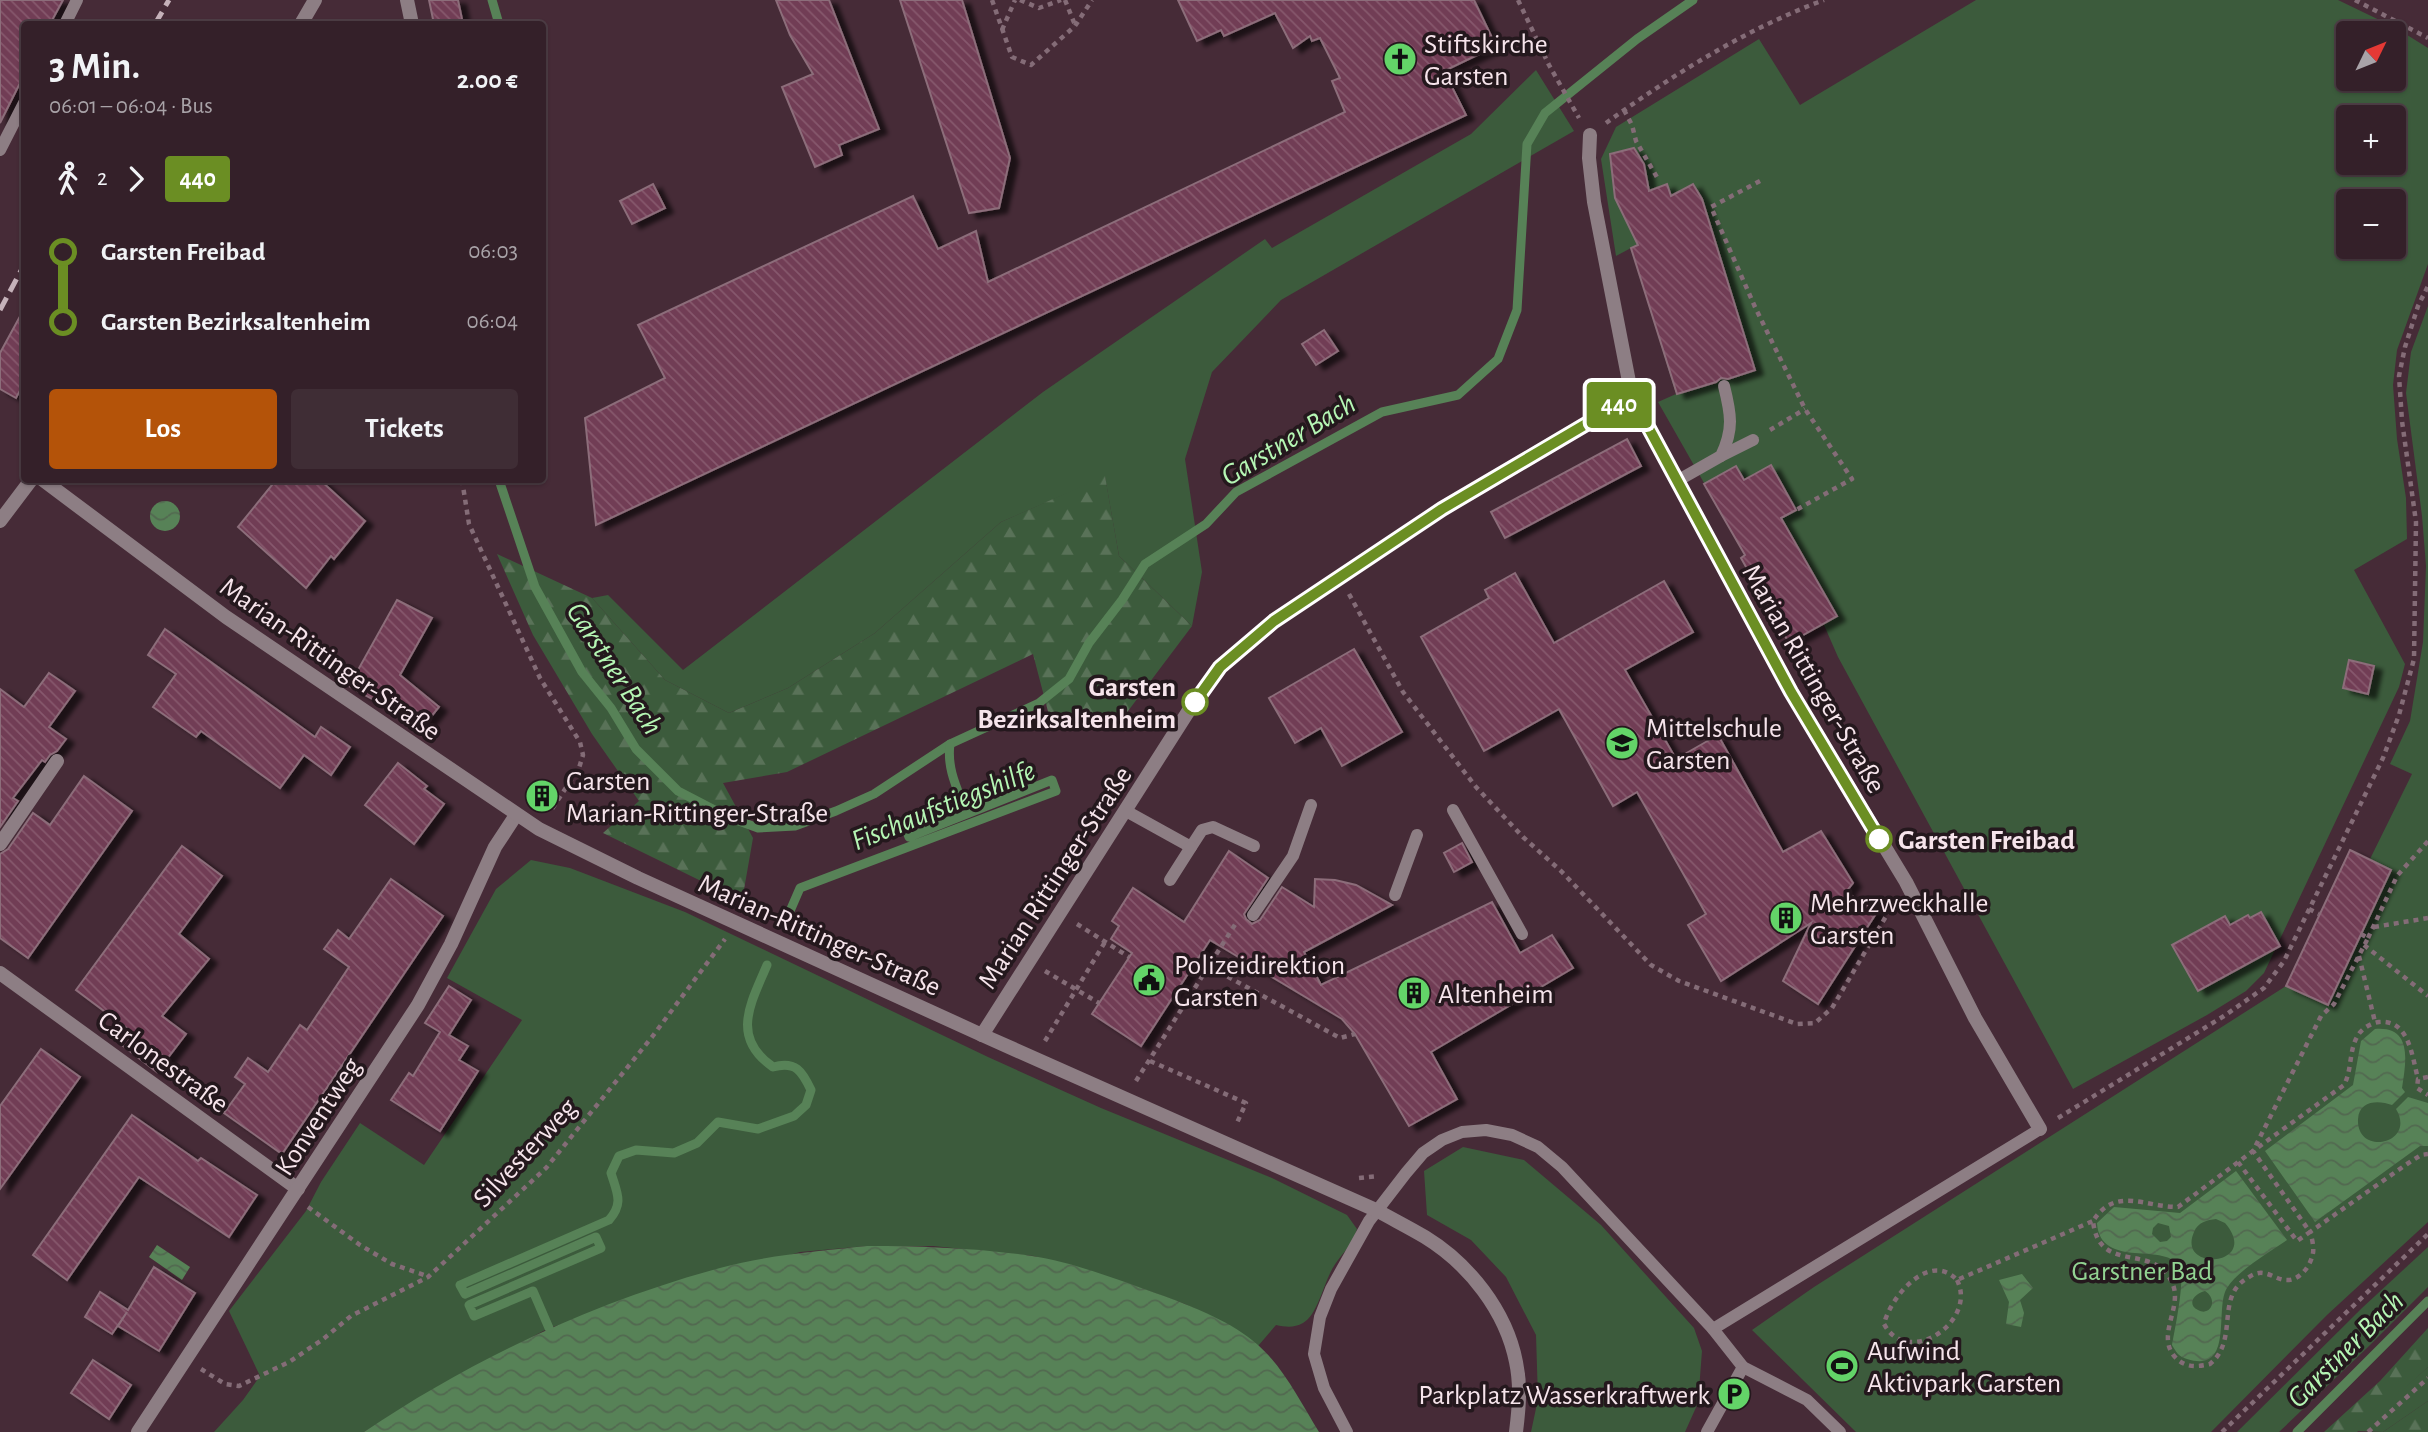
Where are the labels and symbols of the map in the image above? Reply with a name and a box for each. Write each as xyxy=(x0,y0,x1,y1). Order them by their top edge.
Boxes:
north arrow xyxy=(2336,21,2406,91)
place label: Stiftskirche Garsten xyxy=(1424,31,1548,91)
church icon: Stiftskirche Garsten xyxy=(1381,40,1419,78)
line badge: 440 xyxy=(1579,382,1659,428)
water label: Garstner Bach xyxy=(1216,388,1361,492)
street label: Marian Rittinger-Straße xyxy=(1736,560,1890,798)
street label: Marian-Rittinger-Straße xyxy=(214,573,445,746)
water label: Garstner Bach xyxy=(560,597,668,740)
place label: Garsten Bezirksaltenheim xyxy=(977,674,1176,734)
marker: Garsten Bezirksaltenheim xyxy=(1182,689,1208,715)
place label: Mittelschule Garsten xyxy=(1646,715,1782,775)
school or university icon: Mittelschule Garsten xyxy=(1603,724,1641,762)
water label: Fischaufstiegshilfe xyxy=(847,755,1040,856)
street label: Marian Rittinger-Straße xyxy=(973,762,1138,994)
place label: Garsten Marian-Rittinger-Straße xyxy=(566,768,828,828)
building icon: Garsten Marian-Rittinger-Straße xyxy=(523,777,561,815)
marker: Garsten Freibad xyxy=(1866,826,1892,852)
place label: Garsten Freibad xyxy=(1898,827,2075,855)
street label: Marian-Rittinger-Straße xyxy=(694,870,945,1002)
place label: Mehrzweckhalle Garsten xyxy=(1810,890,1988,950)
building icon: Mehrzweckhalle Garsten xyxy=(1767,899,1805,937)
place label: Polizeidirektion Garsten xyxy=(1174,952,1345,1012)
public building icon: Polizeidirektion Garsten xyxy=(1130,961,1168,999)
building icon: Altenheim xyxy=(1395,974,1433,1012)
place label: Altenheim xyxy=(1438,981,1554,1009)
street label: Carlonestraße xyxy=(93,1006,233,1119)
street label: Konventweg xyxy=(270,1053,367,1181)
street label: Silvesterweg xyxy=(468,1093,583,1213)
park label: Garstner Bad xyxy=(2072,1258,2212,1286)
water label: Garstner Bach xyxy=(2282,1286,2410,1414)
place label: Aufwind Aktivpark Garsten xyxy=(1867,1338,2061,1398)
sports icon: Aufwind Aktivpark Garsten xyxy=(1823,1347,1861,1385)
parking icon: Parkplatz Wasserkraftwerk xyxy=(1715,1375,1753,1413)
place label: Parkplatz Wasserkraftwerk xyxy=(1418,1382,1710,1410)

